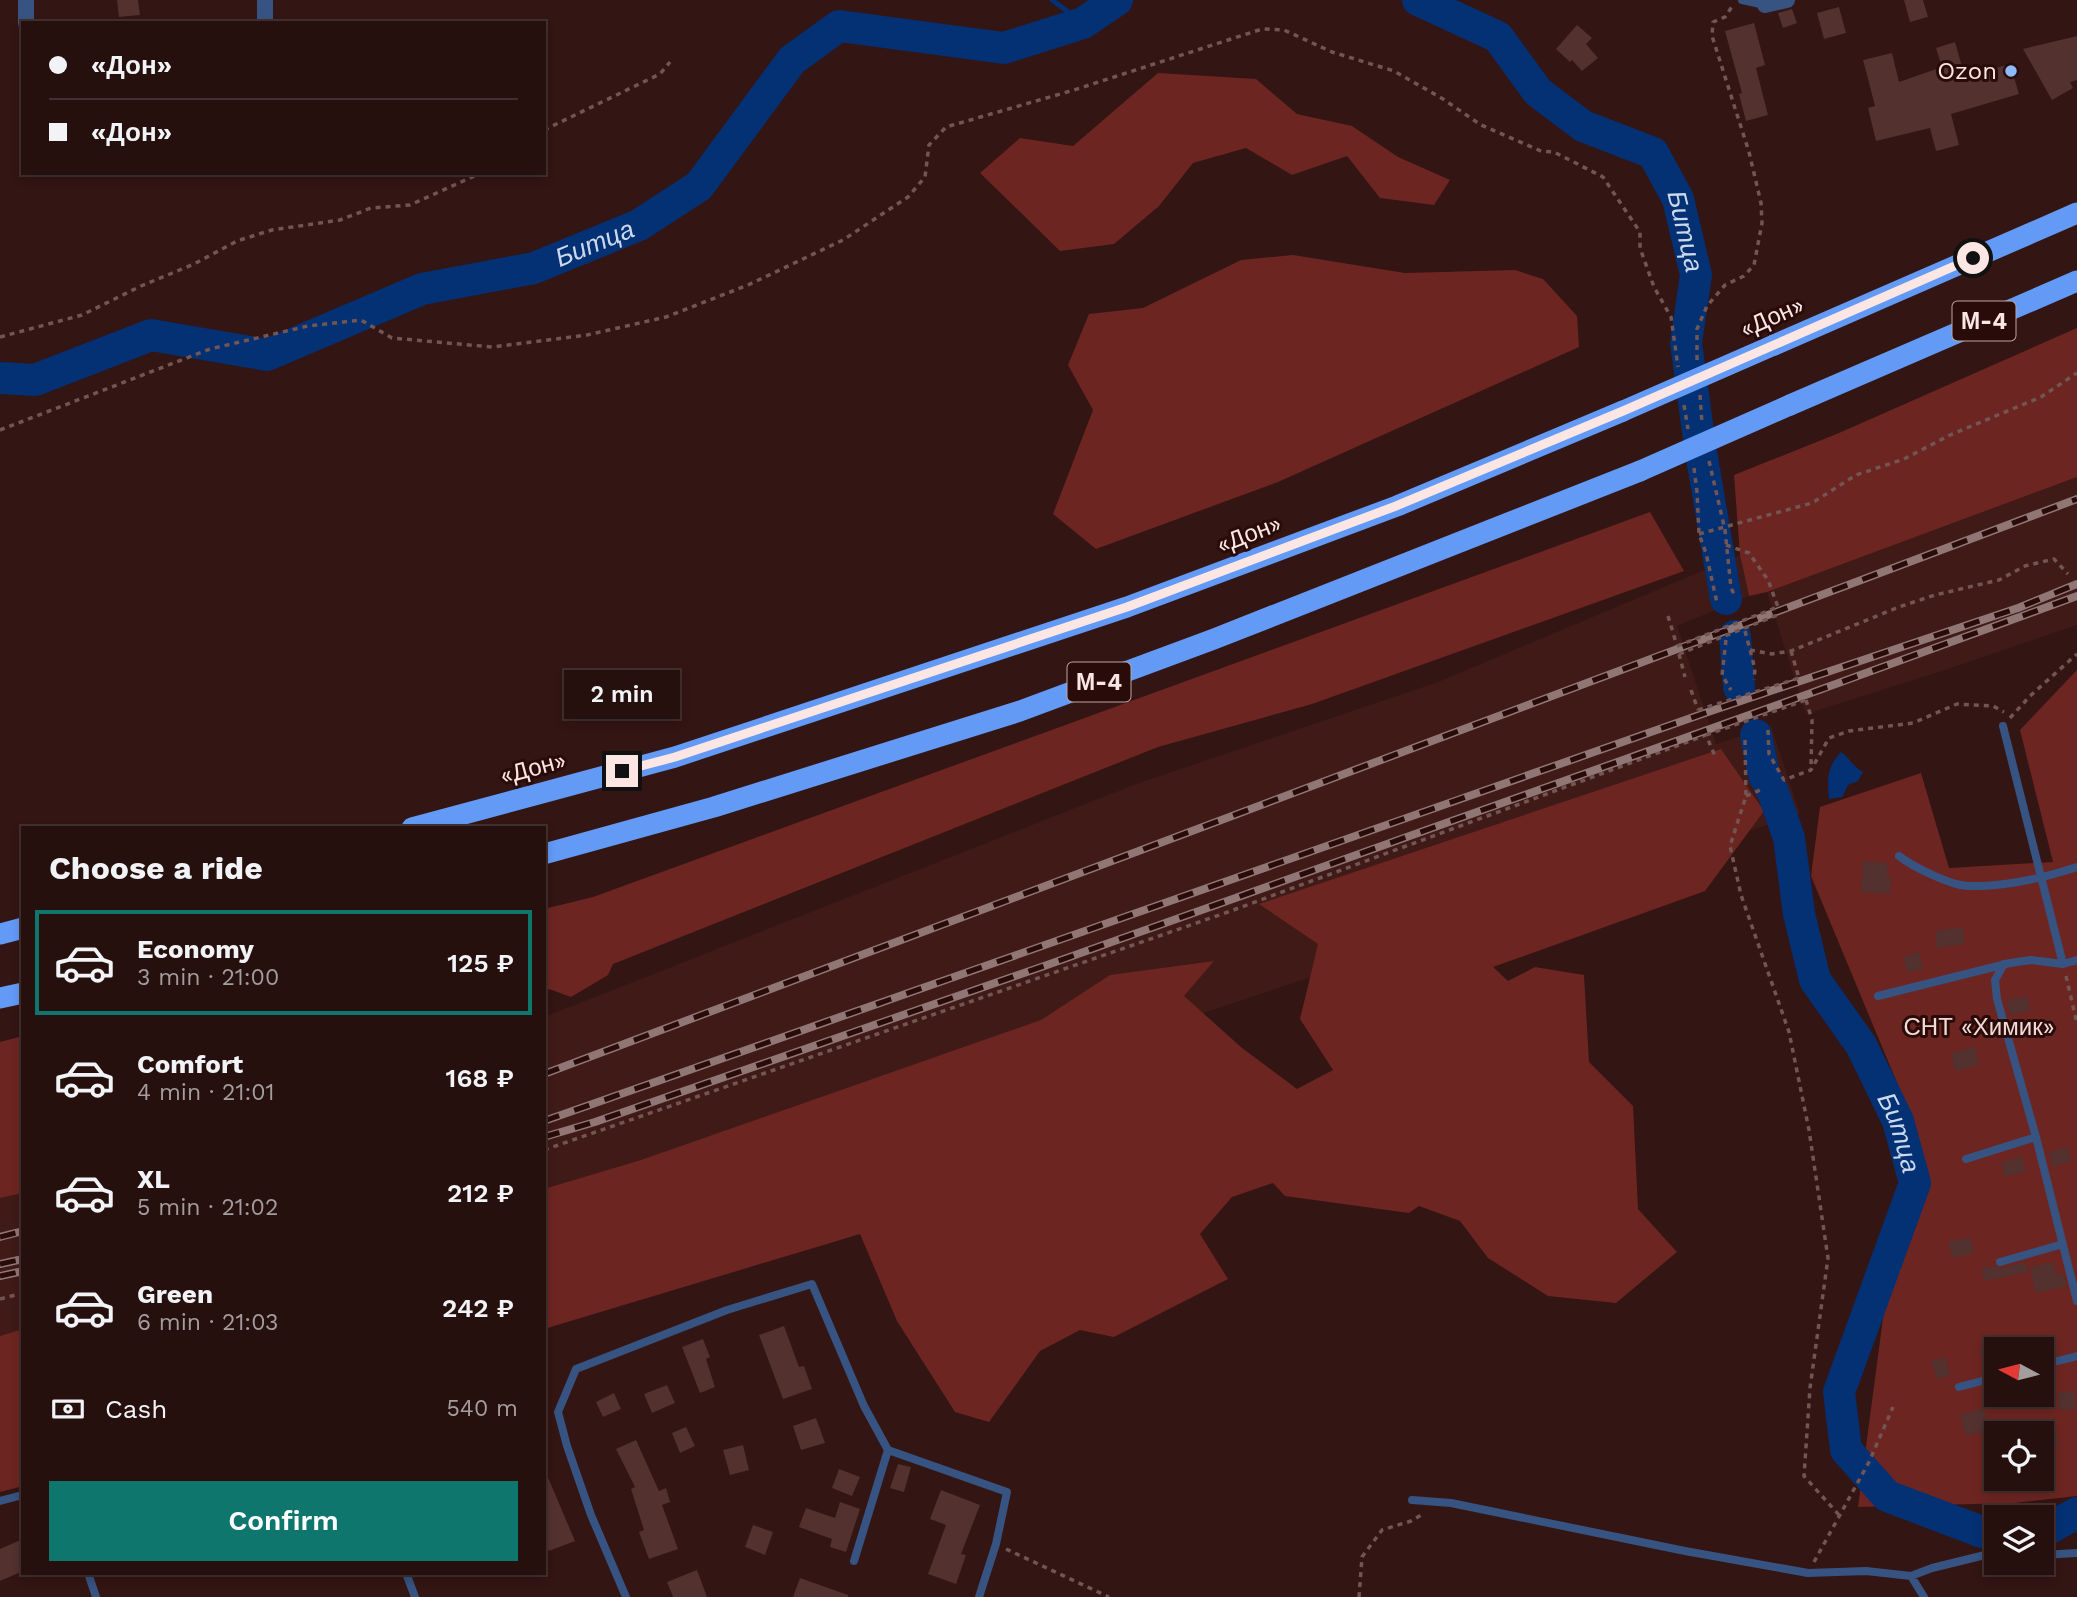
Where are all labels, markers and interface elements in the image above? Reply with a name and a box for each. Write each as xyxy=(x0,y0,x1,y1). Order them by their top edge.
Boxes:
text: «Дон» xyxy=(91,50,172,80)
place label: Ozon xyxy=(1937,57,1997,85)
marker: Ozon xyxy=(2003,63,2019,79)
text: «Дон» xyxy=(91,117,172,147)
water label: Битца xyxy=(1661,187,1710,275)
water label: Битца xyxy=(551,214,638,273)
route start xyxy=(1957,242,1989,274)
street label: «Дон» xyxy=(1736,291,1808,343)
road number: М-4 xyxy=(1952,302,2016,340)
street label: «Дон» xyxy=(1213,509,1285,559)
road number: М-4 xyxy=(1068,662,1130,702)
callout: 2 min xyxy=(564,670,680,718)
text: 2 min xyxy=(590,681,654,708)
street label: «Дон» xyxy=(497,746,569,790)
route end xyxy=(606,755,638,787)
text: Choose a ride xyxy=(49,849,263,887)
icon: car xyxy=(53,931,116,994)
text: Economy xyxy=(137,934,254,964)
text: 125 ₽ xyxy=(447,948,514,978)
text: 3 min · 21:00 xyxy=(137,964,279,991)
park label: СНТ «Химик» xyxy=(1904,1013,2055,1041)
icon: car xyxy=(53,1046,116,1109)
text: Comfort xyxy=(137,1049,243,1079)
text: 168 ₽ xyxy=(446,1063,514,1093)
text: 4 min · 21:01 xyxy=(137,1079,275,1106)
water label: Битца xyxy=(1871,1088,1926,1176)
icon: car xyxy=(53,1161,116,1224)
text: XL xyxy=(137,1164,170,1194)
text: 212 ₽ xyxy=(447,1178,514,1208)
text: 5 min · 21:02 xyxy=(137,1194,278,1221)
icon: car xyxy=(53,1276,116,1339)
text: Green xyxy=(137,1279,213,1309)
text: 242 ₽ xyxy=(442,1293,514,1323)
text: 6 min · 21:03 xyxy=(137,1309,278,1336)
north arrow xyxy=(1984,1337,2054,1407)
map controls xyxy=(1984,1337,2054,1575)
icon: cash xyxy=(49,1390,87,1428)
text: Cash xyxy=(105,1394,167,1424)
text: 540 m xyxy=(446,1395,518,1422)
button: locate xyxy=(1984,1421,2054,1491)
button: Confirm xyxy=(49,1481,518,1561)
button: layers xyxy=(1984,1505,2054,1575)

